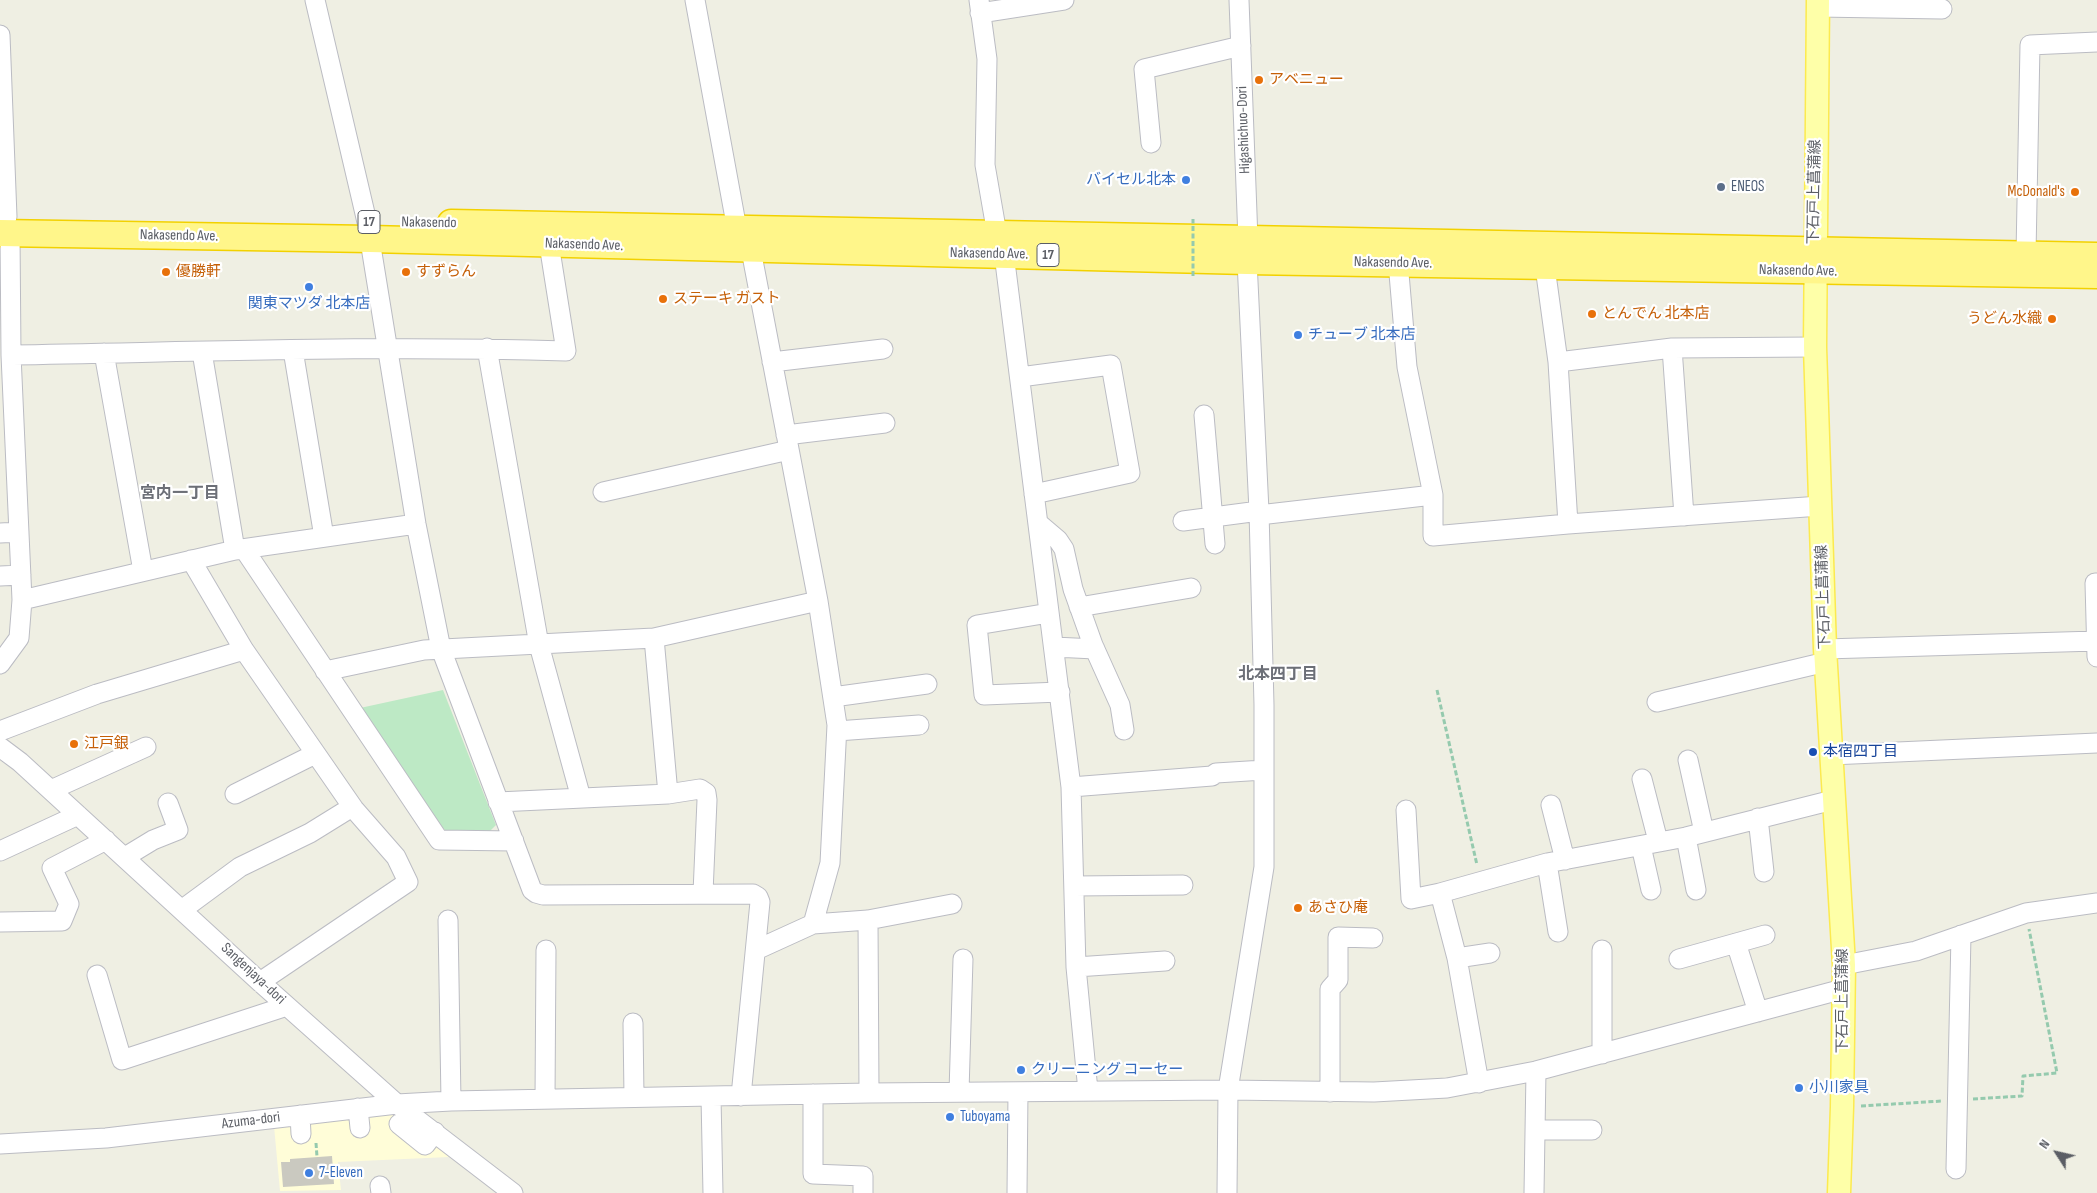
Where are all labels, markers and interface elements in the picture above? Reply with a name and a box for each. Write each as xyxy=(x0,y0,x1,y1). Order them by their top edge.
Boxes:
place label: アベニュー xyxy=(1269,71,1344,89)
marker: アベニュー xyxy=(1253,74,1265,86)
street label: Higashichuo-Dori xyxy=(1233,86,1255,174)
street label: 下石戸上菖蒲線 xyxy=(1805,139,1825,245)
place label: バイセル北本 xyxy=(1086,171,1176,189)
marker: バイセル北本 xyxy=(1180,174,1192,186)
place label: ENEOS xyxy=(1731,178,1765,196)
marker: ENEOS xyxy=(1715,181,1727,193)
place label: McDonald's xyxy=(2008,183,2065,201)
marker: McDonald's xyxy=(2069,186,2081,198)
road number: 17 xyxy=(358,210,380,233)
street label: Nakasendo xyxy=(401,214,457,232)
street label: Nakasendo Ave. xyxy=(140,226,218,246)
street label: Nakasendo Ave. xyxy=(544,235,624,255)
street label: Nakasendo Ave. xyxy=(950,244,1028,264)
road number: 17 xyxy=(1037,244,1059,266)
street label: Nakasendo Ave. xyxy=(1354,253,1432,273)
street label: Nakasendo Ave. xyxy=(1759,261,1837,281)
place label: 優勝軒 xyxy=(176,263,221,281)
place label: すずらん xyxy=(416,263,476,281)
marker: 優勝軒 xyxy=(160,266,172,278)
marker: すずらん xyxy=(400,266,412,278)
marker: 関東マツダ 北本店 xyxy=(303,281,315,293)
place label: ステーキ ガスト xyxy=(673,290,780,308)
marker: ステーキ ガスト xyxy=(657,293,669,305)
place label: 関東マツダ 北本店 xyxy=(248,295,370,313)
place label: とんでん 北本店 xyxy=(1602,305,1709,323)
marker: とんでん 北本店 xyxy=(1586,308,1598,320)
place label: うどん水織 xyxy=(1967,310,2042,328)
marker: うどん水織 xyxy=(2046,313,2058,325)
place label: チューブ 北本店 xyxy=(1308,326,1415,344)
marker: チューブ 北本店 xyxy=(1292,329,1304,341)
district label: 宮内一丁目 xyxy=(140,484,220,504)
street label: 下石戸上菖蒲線 xyxy=(1813,544,1835,650)
district label: 北本四丁目 xyxy=(1238,665,1318,685)
place label: 江戸銀 xyxy=(84,735,129,753)
marker: 江戸銀 xyxy=(68,738,80,750)
place label: 本宿四丁目 xyxy=(1823,743,1898,761)
marker: 本宿四丁目 xyxy=(1807,746,1819,758)
place label: あさひ庵 xyxy=(1308,899,1368,917)
marker: あさひ庵 xyxy=(1292,902,1304,914)
street label: Sangenjaya-dori xyxy=(217,940,289,1008)
street label: 下石戸上菖蒲線 xyxy=(1834,949,1852,1053)
place label: クリーニング コーセー xyxy=(1031,1061,1183,1079)
marker: クリーニング コーセー xyxy=(1015,1064,1027,1076)
place label: 小川家具 xyxy=(1809,1079,1869,1097)
marker: 小川家具 xyxy=(1793,1082,1805,1094)
street label: Azuma-dori xyxy=(221,1108,281,1134)
place label: Tuboyama xyxy=(960,1108,1010,1126)
marker: Tuboyama xyxy=(944,1111,956,1123)
north arrow xyxy=(2032,1128,2082,1178)
text: N xyxy=(2035,1136,2053,1152)
place label: 7-Eleven xyxy=(319,1164,363,1182)
marker: 7-Eleven xyxy=(303,1167,315,1179)

